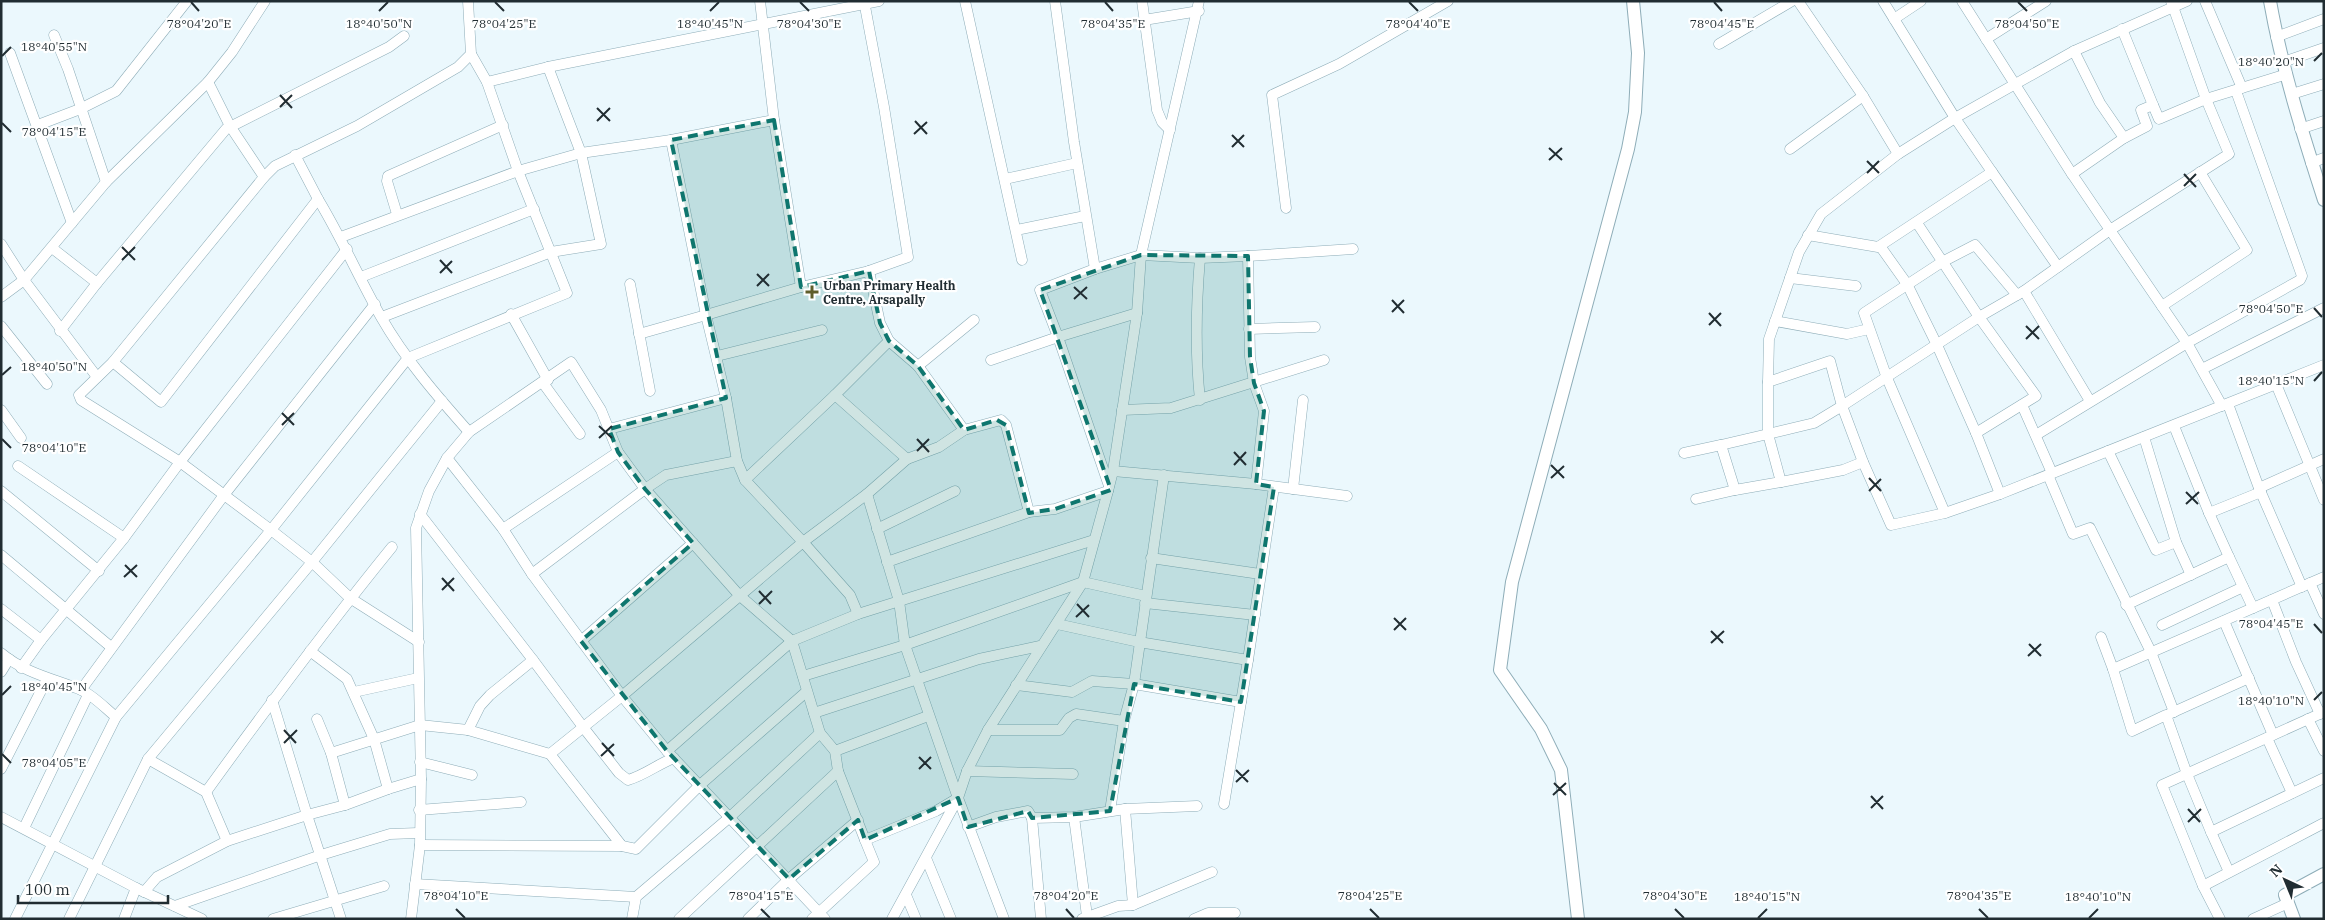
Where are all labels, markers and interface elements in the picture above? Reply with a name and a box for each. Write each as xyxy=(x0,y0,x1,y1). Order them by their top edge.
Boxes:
text: 78°04'20"E xyxy=(167,16,231,31)
text: 18°40'50"N xyxy=(346,16,412,31)
text: 78°04'25"E xyxy=(472,16,536,31)
text: 18°40'45"N xyxy=(677,16,743,31)
text: 78°04'30"E xyxy=(777,16,841,31)
text: 78°04'35"E xyxy=(1081,16,1145,31)
text: 78°04'40"E xyxy=(1386,16,1450,31)
text: 78°04'45"E xyxy=(1690,16,1754,31)
text: 78°04'50"E xyxy=(1995,16,2059,31)
text: 18°40'55"N xyxy=(21,39,87,54)
text: 18°40'20"N xyxy=(2238,54,2304,69)
text: 78°04'15"E xyxy=(22,124,86,139)
place label: Urban Primary Health Centre, Arsapally xyxy=(823,278,956,307)
marker: Urban Primary Health Centre, Arsapally xyxy=(805,285,819,299)
text: 78°04'50"E xyxy=(2239,301,2303,316)
text: 18°40'50"N xyxy=(21,359,87,374)
text: 18°40'15"N xyxy=(2238,373,2304,388)
text: 78°04'10"E xyxy=(22,440,86,455)
text: 78°04'45"E xyxy=(2239,616,2303,631)
text: 18°40'45"N xyxy=(21,679,87,694)
text: 18°40'10"N xyxy=(2238,693,2304,708)
text: 78°04'05"E xyxy=(22,755,86,770)
north arrow xyxy=(2260,855,2310,905)
text: N xyxy=(2266,860,2286,881)
scale bar xyxy=(18,872,168,904)
text: 100 m xyxy=(25,880,70,899)
text: 78°04'10"E xyxy=(424,888,488,903)
text: 78°04'15"E xyxy=(729,888,793,903)
text: 78°04'20"E xyxy=(1034,888,1098,903)
text: 78°04'25"E xyxy=(1338,888,1402,903)
text: 78°04'30"E xyxy=(1643,888,1707,903)
text: 78°04'35"E xyxy=(1947,888,2011,903)
text: 18°40'15"N xyxy=(1734,889,1800,904)
text: 18°40'10"N xyxy=(2065,889,2131,904)

